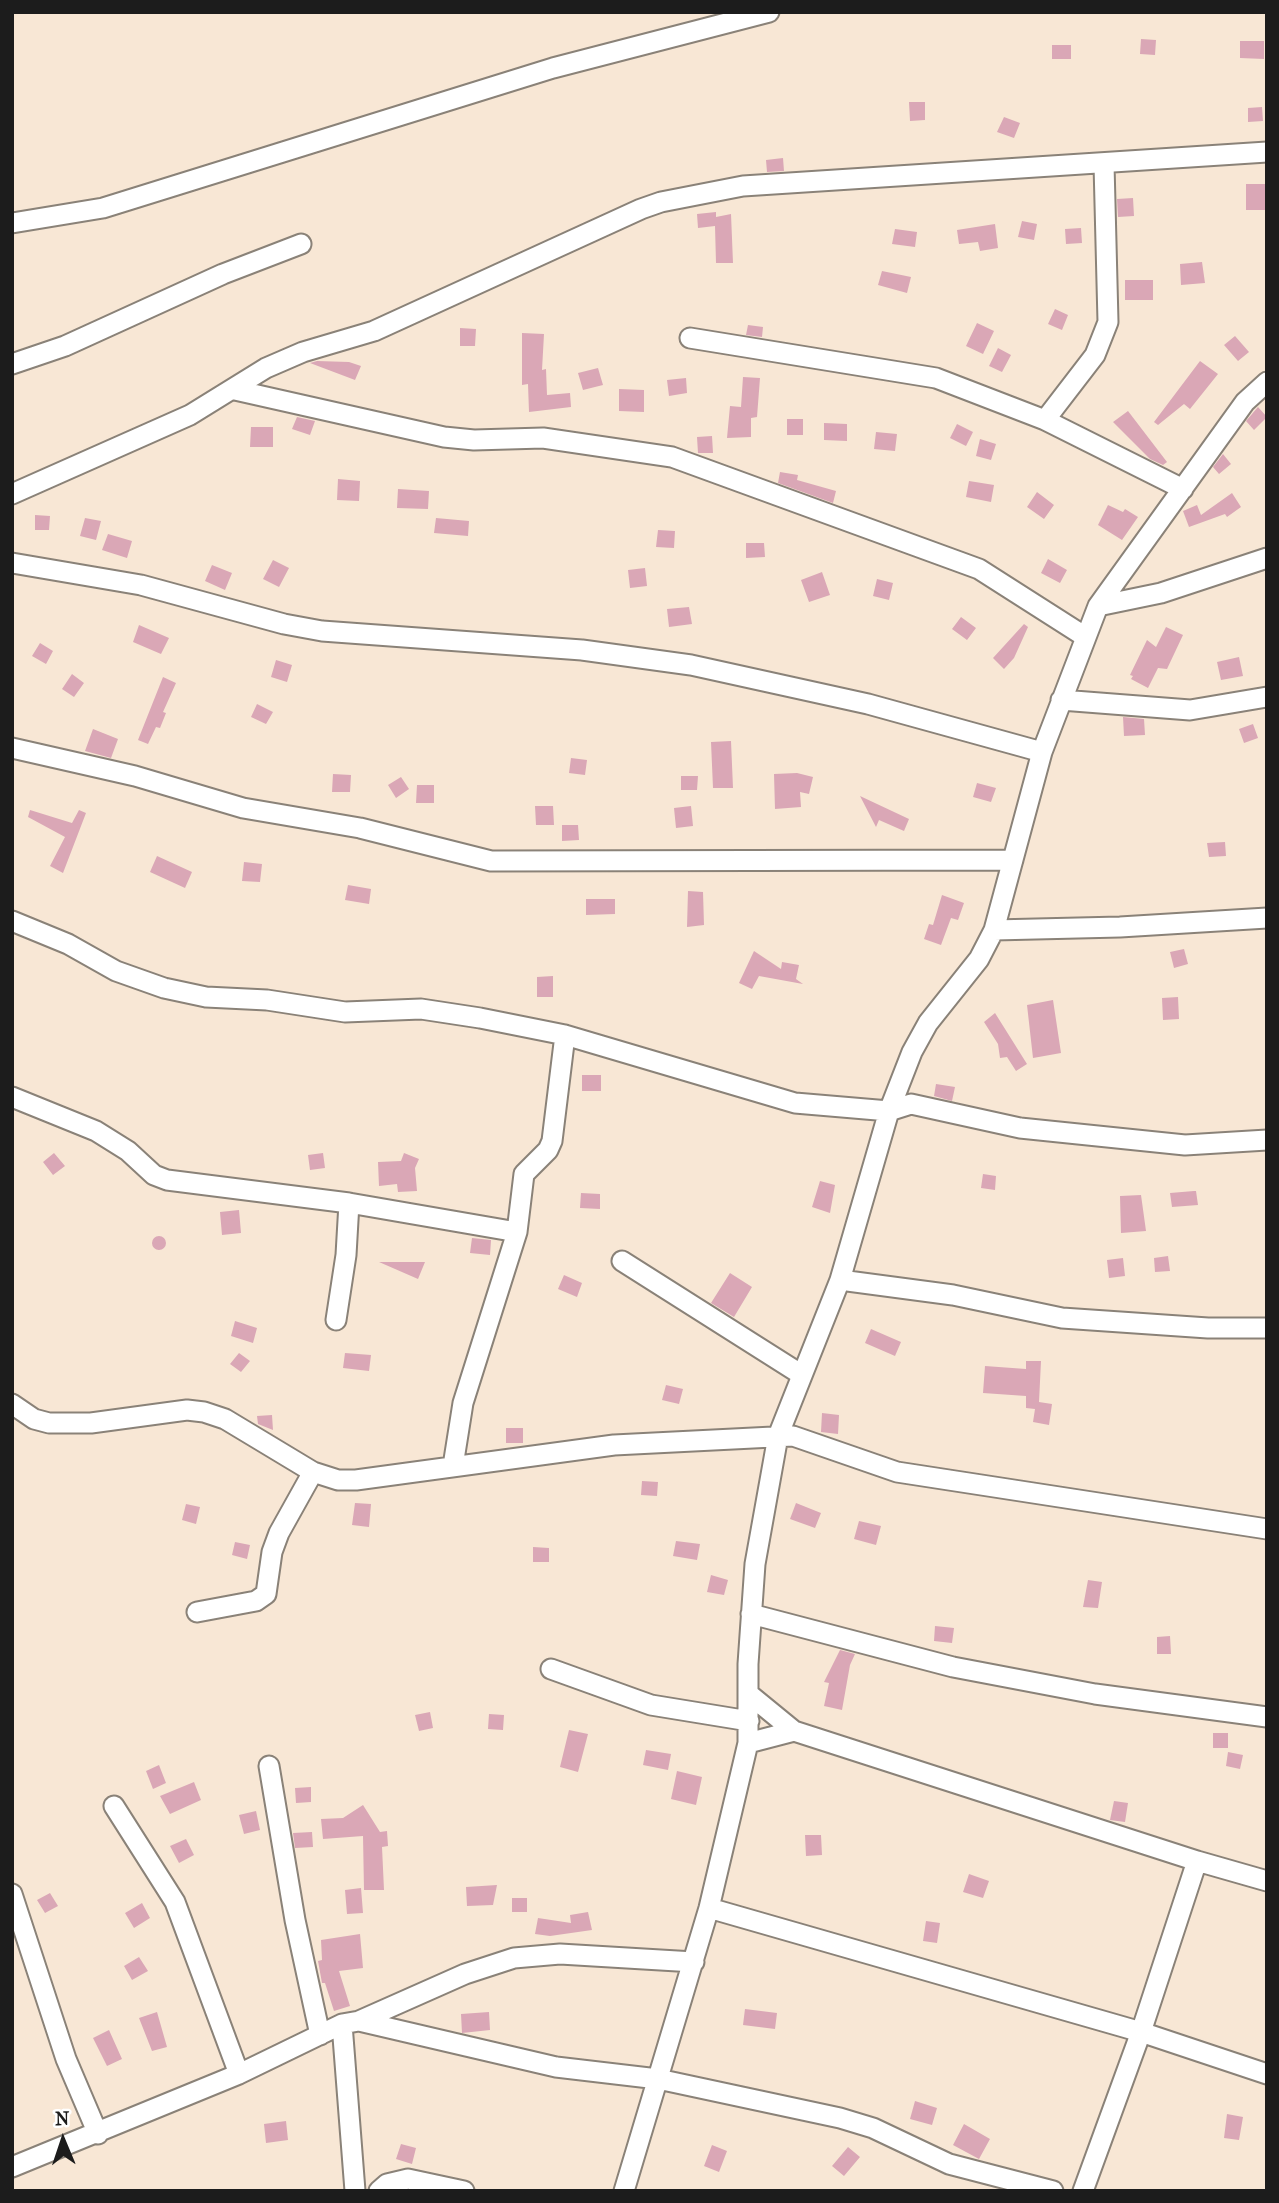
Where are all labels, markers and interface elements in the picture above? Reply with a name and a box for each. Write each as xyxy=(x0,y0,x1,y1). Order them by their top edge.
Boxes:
north arrow xyxy=(28,2105,98,2175)
text: N xyxy=(55,2108,70,2130)

